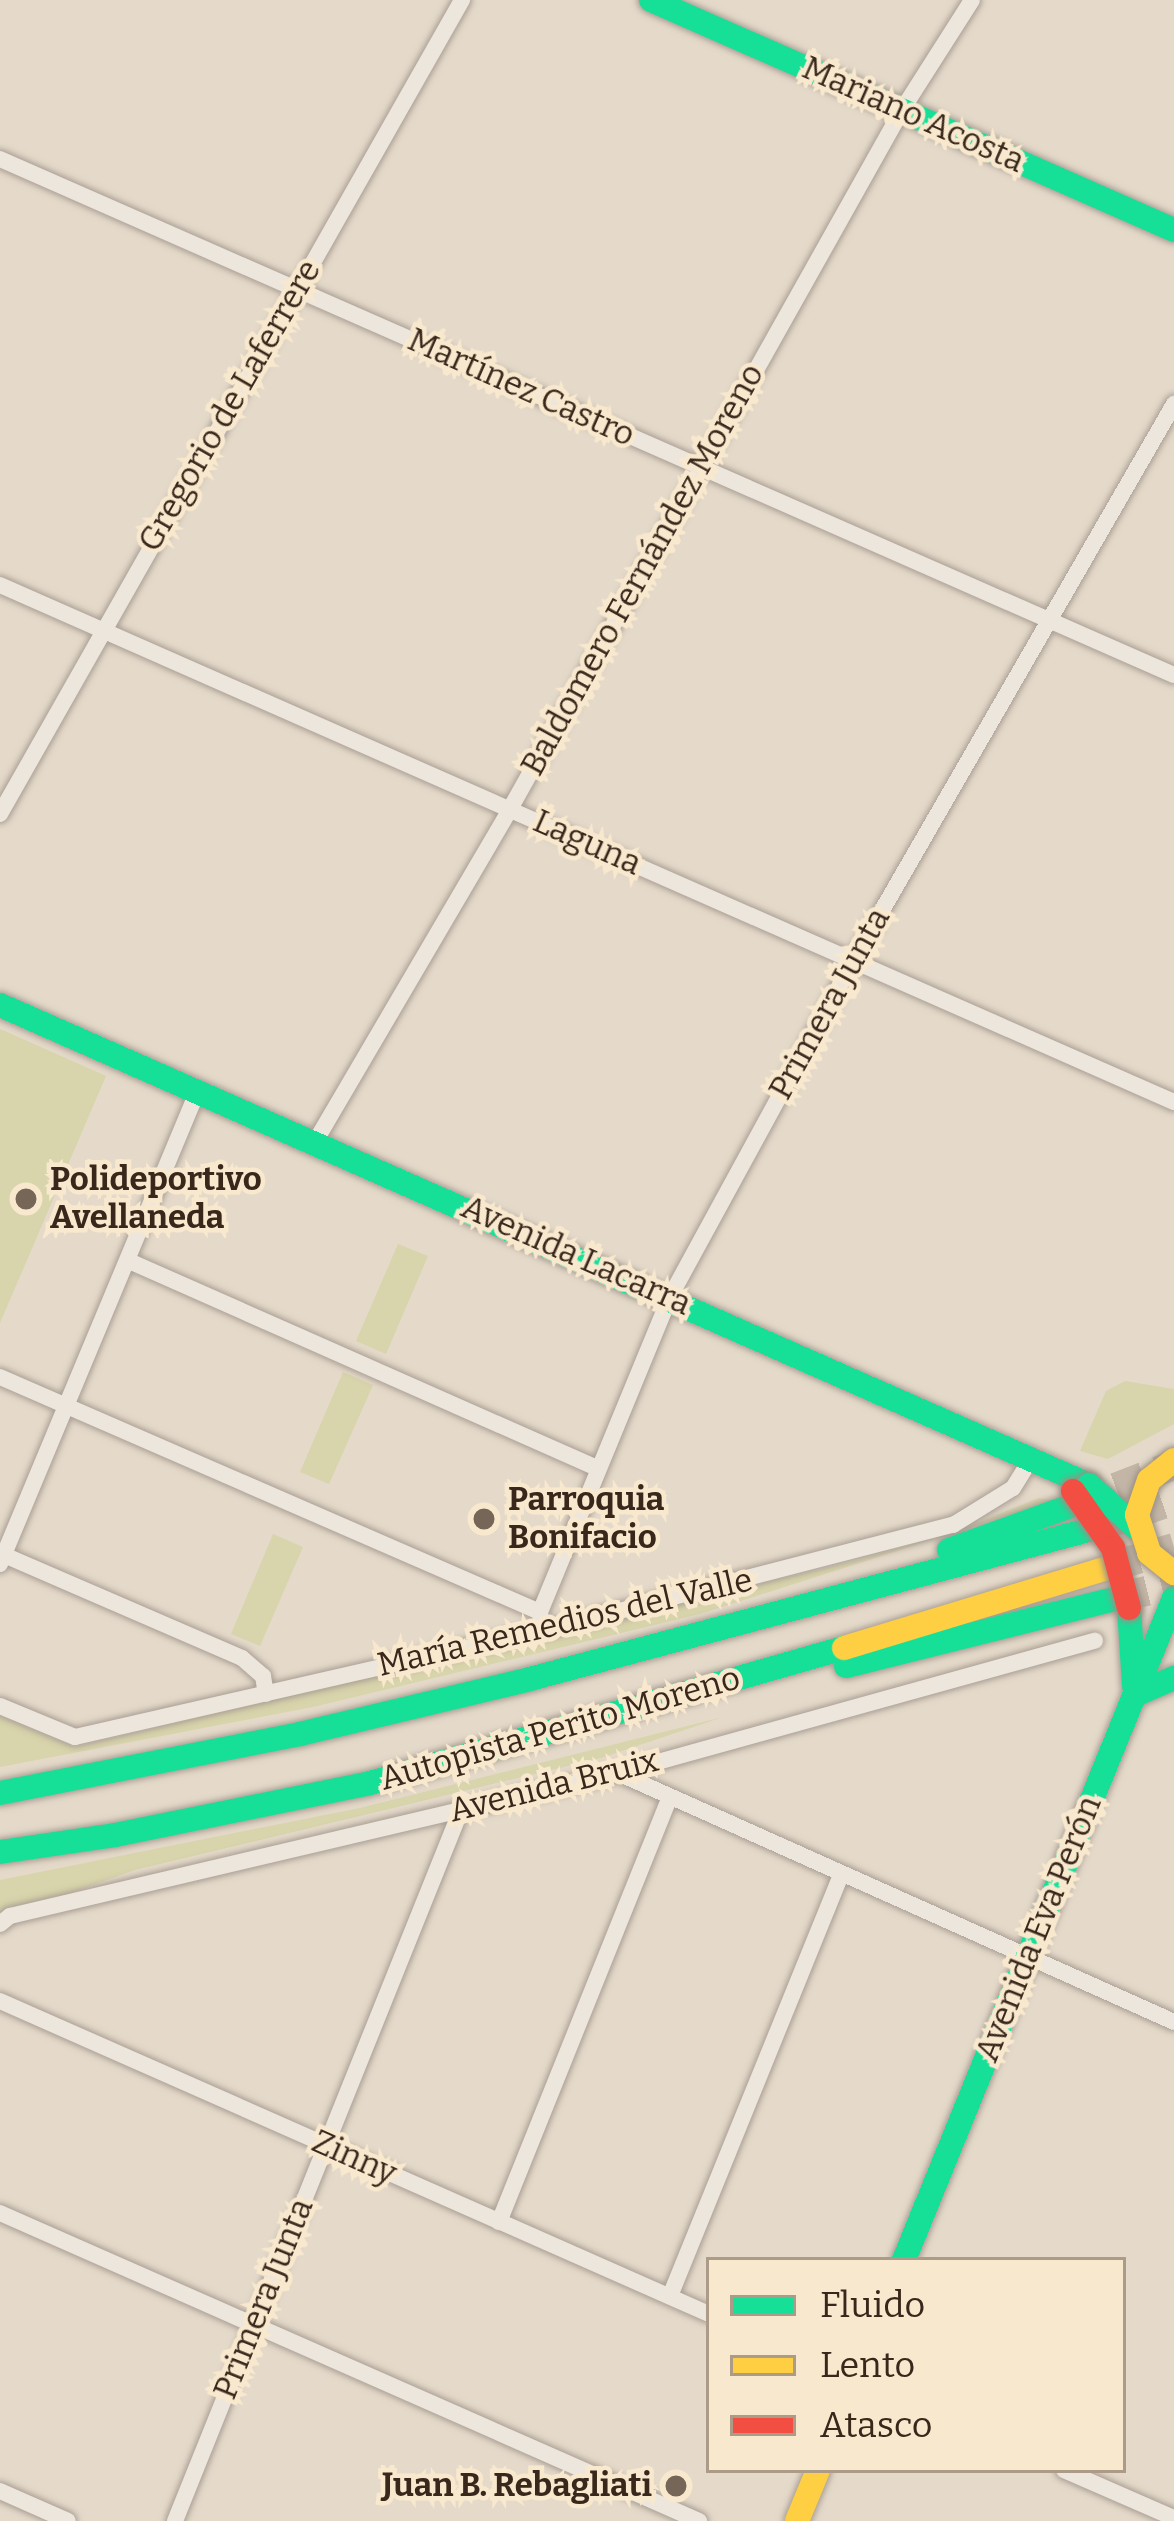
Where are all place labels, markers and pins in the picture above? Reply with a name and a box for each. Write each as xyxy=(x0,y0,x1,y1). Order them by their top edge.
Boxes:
place label: Polideportivo Avellaneda xyxy=(50,1160,262,1238)
marker: Polideportivo Avellaneda xyxy=(13,1186,39,1212)
place label: Parroquia Bonifacio xyxy=(508,1480,664,1558)
marker: Parroquia Bonifacio xyxy=(471,1506,497,1532)
place label: Juan B. Rebagliati xyxy=(382,2466,652,2506)
marker: Juan B. Rebagliati xyxy=(663,2473,689,2499)

